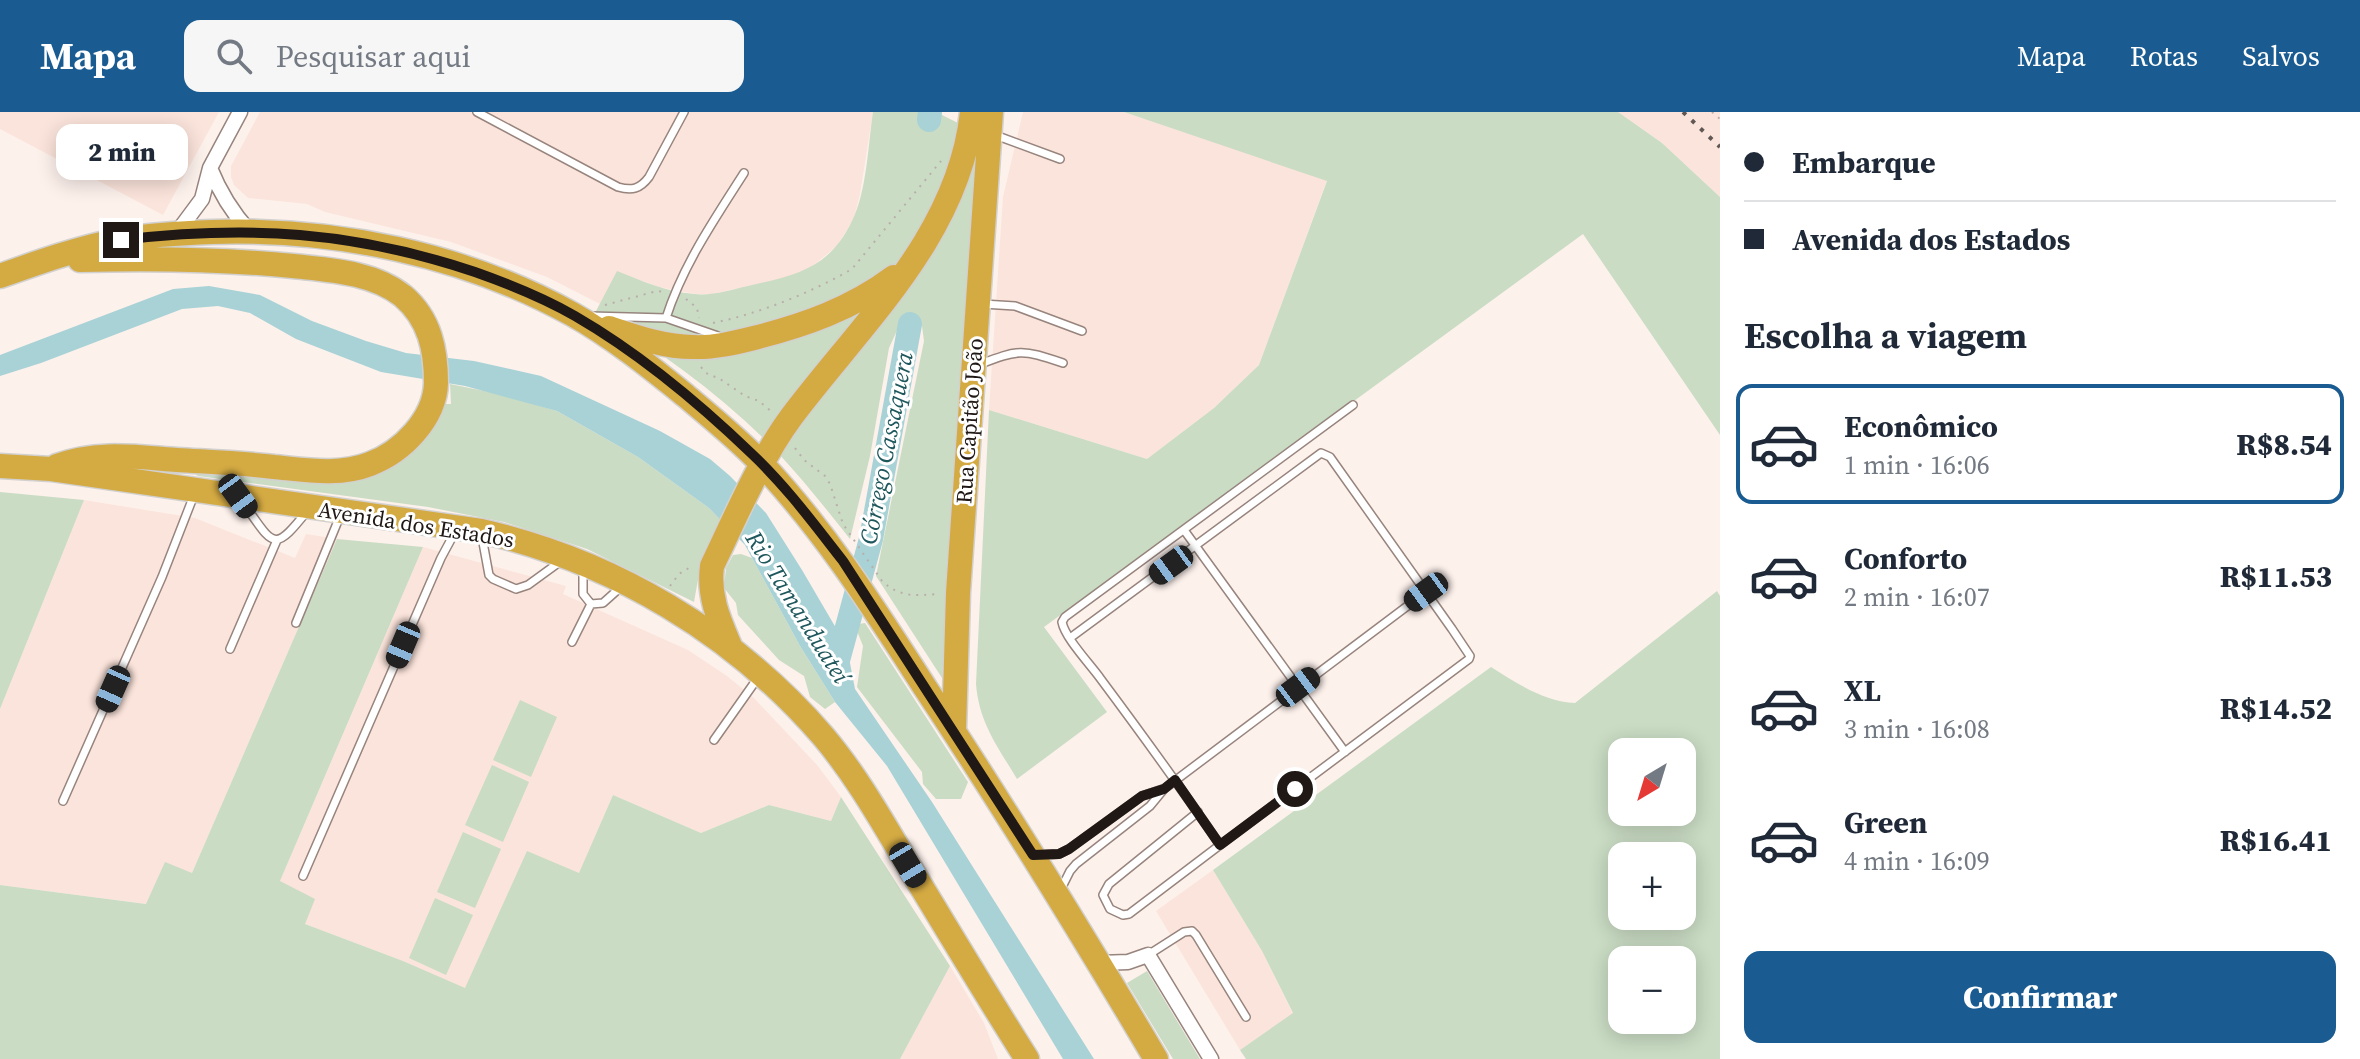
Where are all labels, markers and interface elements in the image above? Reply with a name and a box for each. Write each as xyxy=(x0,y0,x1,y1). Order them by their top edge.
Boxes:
search box xyxy=(184,20,744,92)
text: Mapa xyxy=(40,30,136,82)
icon: search xyxy=(212,34,256,78)
text: Pesquisar aqui xyxy=(276,36,471,77)
text: Mapa xyxy=(2017,37,2086,75)
text: Rotas xyxy=(2130,37,2198,75)
text: Salvos xyxy=(2242,37,2320,75)
callout: 2 min xyxy=(55,124,187,180)
text: 2 min xyxy=(88,134,156,170)
text: Embarque xyxy=(1792,142,1936,183)
text: Avenida dos Estados xyxy=(1792,219,2070,260)
route end xyxy=(103,222,139,258)
text: Escolha a viagem xyxy=(1744,311,2027,360)
street label: Rua Capitão João xyxy=(948,337,990,505)
water label: Córrego Cassaquera xyxy=(851,348,921,547)
text: Econômico xyxy=(1844,406,1998,447)
icon: car xyxy=(1748,408,1820,480)
text: R$8.54 xyxy=(2236,424,2332,465)
text: 1 min · 16:06 xyxy=(1844,447,1990,483)
car xyxy=(214,470,262,522)
street label: Avenida dos Estados xyxy=(316,494,516,554)
water label: Rio Tamanduateí xyxy=(737,524,859,691)
text: Conforto xyxy=(1844,538,1967,579)
icon: car xyxy=(1748,540,1820,612)
car xyxy=(1145,541,1197,589)
text: R$11.53 xyxy=(2220,556,2332,597)
car xyxy=(1400,568,1452,616)
text: 2 min · 16:07 xyxy=(1844,579,1990,615)
car xyxy=(383,618,423,672)
car xyxy=(92,662,134,716)
car xyxy=(1272,663,1324,711)
text: XL xyxy=(1844,670,1881,711)
icon: car xyxy=(1748,672,1820,744)
text: R$14.52 xyxy=(2220,688,2332,729)
text: 3 min · 16:08 xyxy=(1844,711,1990,747)
north arrow xyxy=(1608,738,1696,826)
map controls xyxy=(1608,738,1696,1034)
route start xyxy=(1277,771,1313,807)
text: Green xyxy=(1844,802,1927,843)
icon: car xyxy=(1748,804,1820,876)
text: R$16.41 xyxy=(2220,820,2332,861)
car xyxy=(885,838,931,892)
button: + xyxy=(1608,842,1696,930)
text: 4 min · 16:09 xyxy=(1844,843,1990,879)
button: − xyxy=(1608,946,1696,1034)
button: Confirmar xyxy=(1744,951,2336,1043)

